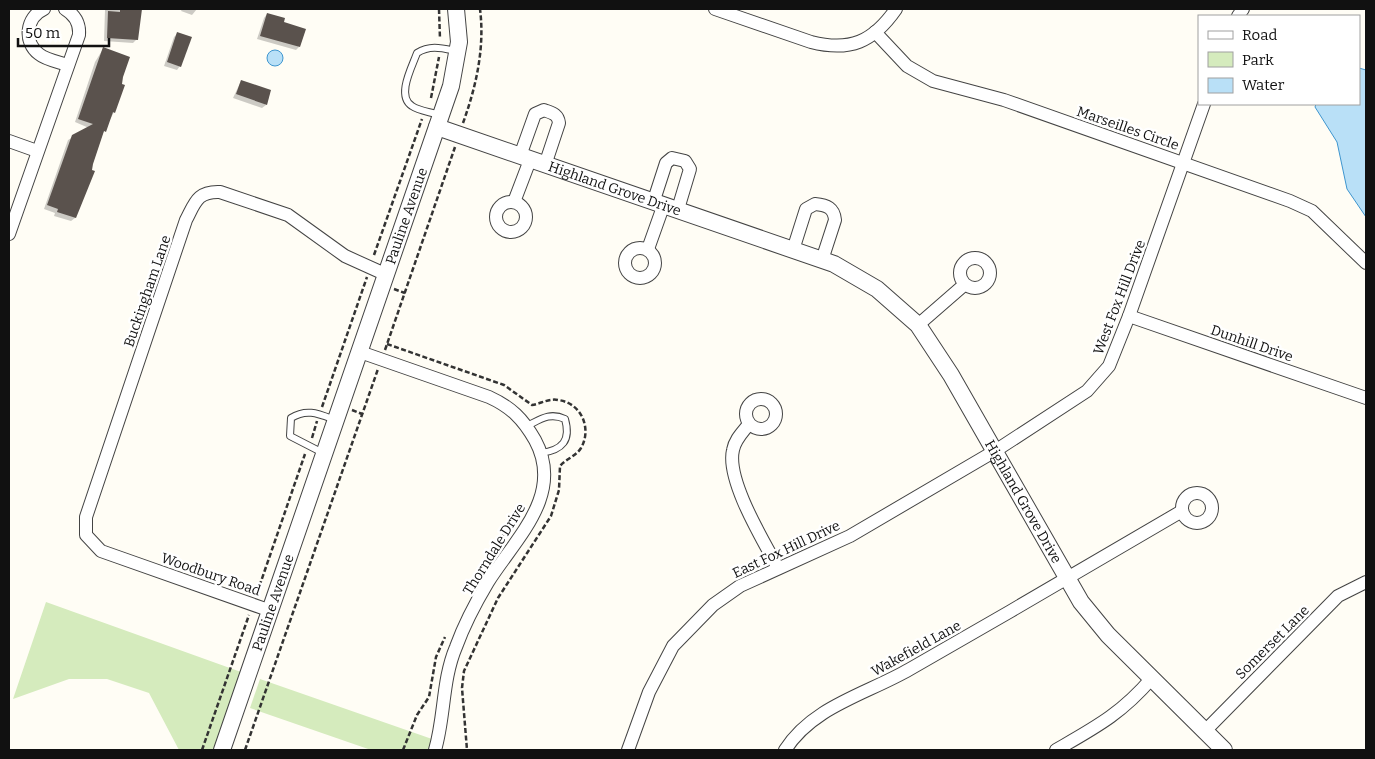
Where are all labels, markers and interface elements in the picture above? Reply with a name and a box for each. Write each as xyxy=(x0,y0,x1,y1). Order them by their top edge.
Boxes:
scale bar xyxy=(18,15,109,47)
legend xyxy=(1198,15,1360,105)
text: 50 m xyxy=(25,24,61,42)
text: Road xyxy=(1242,26,1277,44)
text: Park xyxy=(1242,51,1274,69)
text: Water xyxy=(1242,76,1285,94)
street label: Marseilles Circle xyxy=(1075,103,1181,154)
street label: Highland Grove Drive xyxy=(546,158,683,220)
street label: Pauline Avenue xyxy=(382,165,431,267)
street label: Buckingham Lane xyxy=(120,233,175,349)
street label: West Fox Hill Drive xyxy=(1090,237,1149,357)
street label: Dunhill Drive xyxy=(1209,321,1295,365)
street label: Highland Grove Drive xyxy=(981,437,1065,567)
street label: Thorndale Drive xyxy=(460,500,529,598)
street label: East Fox Hill Drive xyxy=(730,517,843,582)
street label: Woodbury Road xyxy=(159,550,263,599)
street label: Pauline Avenue xyxy=(249,552,298,653)
street label: Somerset Lane xyxy=(1232,602,1313,683)
street label: Wakefield Lane xyxy=(869,617,964,680)

